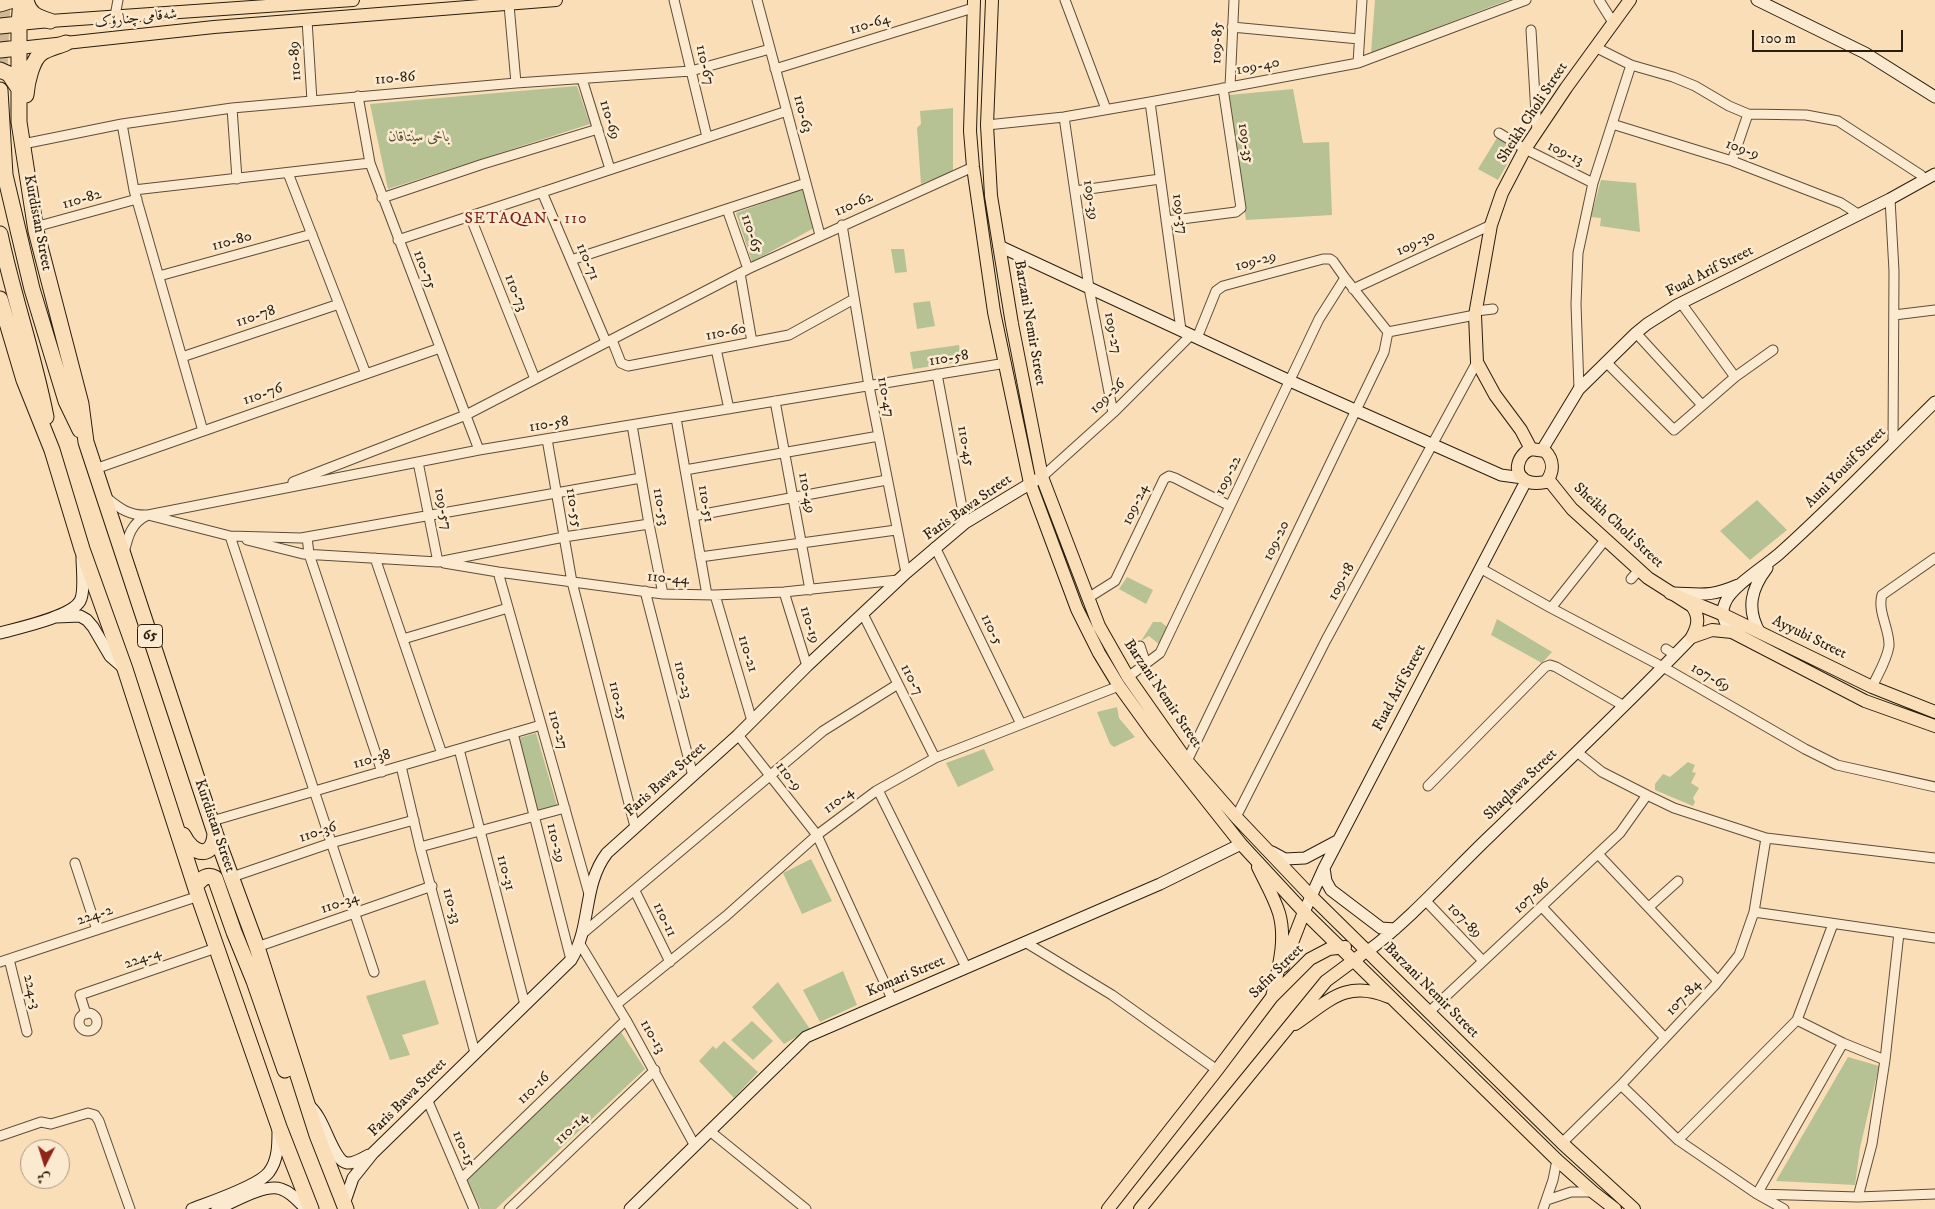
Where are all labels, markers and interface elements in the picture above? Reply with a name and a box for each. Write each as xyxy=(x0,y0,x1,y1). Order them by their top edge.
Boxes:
street label: شەقامی چنارۆک xyxy=(94,6,178,32)
street label: 110-64 xyxy=(847,10,893,40)
scale bar xyxy=(1755,20,1906,52)
street label: 109-85 xyxy=(1208,22,1228,64)
text: 100 m xyxy=(1760,29,1796,48)
street label: 110-89 xyxy=(286,40,306,82)
street label: 110-67 xyxy=(691,43,717,87)
street label: 109-40 xyxy=(1235,54,1281,80)
street label: Sheikh Choli Street xyxy=(1494,59,1572,167)
street label: 110-86 xyxy=(374,68,416,90)
street label: 110-63 xyxy=(788,93,816,135)
street label: 110-69 xyxy=(594,98,624,142)
street label: 109-35 xyxy=(1233,122,1257,164)
park label: باخی سێتاقان xyxy=(388,129,450,147)
street label: 109-9 xyxy=(1723,136,1761,164)
street label: 109-13 xyxy=(1544,138,1586,170)
street label: Kurdistan Street xyxy=(19,174,55,272)
street label: 109-39 xyxy=(1078,179,1102,221)
street label: 110-82 xyxy=(60,186,104,214)
street label: 110-62 xyxy=(832,189,876,221)
street label: 109-37 xyxy=(1167,193,1191,235)
district label: SETAQAN - 110 xyxy=(463,210,589,230)
street label: 110-65 xyxy=(736,212,766,256)
street label: 109-30 xyxy=(1394,227,1438,261)
street label: 110-80 xyxy=(210,228,254,256)
street label: 110-71 xyxy=(571,241,603,283)
street label: Fuad Arif Street xyxy=(1663,242,1757,302)
street label: 110-75 xyxy=(408,248,440,292)
street label: 109-29 xyxy=(1233,248,1279,276)
street label: Barzani Nemir Street xyxy=(1009,259,1049,387)
street label: 110-73 xyxy=(499,272,531,314)
street label: 110-78 xyxy=(234,302,278,332)
street label: 109-27 xyxy=(1099,311,1125,355)
street label: 110-60 xyxy=(704,320,748,346)
street label: 110-58 xyxy=(928,347,970,371)
street label: 110-47 xyxy=(872,375,898,419)
street label: 109-26 xyxy=(1087,376,1129,418)
street label: 110-76 xyxy=(241,380,285,410)
street label: 110-58 xyxy=(528,413,570,437)
street label: 110-45 xyxy=(952,424,978,468)
street label: Auni Yousif Street xyxy=(1802,424,1890,512)
street label: 109-22 xyxy=(1212,453,1246,499)
street label: 110-49 xyxy=(793,471,819,515)
street label: Faris Bawa Street xyxy=(921,471,1015,545)
street label: Sheikh Choli Street xyxy=(1569,480,1667,572)
street label: 109-24 xyxy=(1119,482,1153,528)
street label: 110-51 xyxy=(693,484,717,524)
street label: 109-57 xyxy=(429,486,455,532)
street label: 110-55 xyxy=(561,487,585,529)
street label: 110-53 xyxy=(648,487,672,527)
street label: 109-20 xyxy=(1260,518,1294,564)
street label: 109-18 xyxy=(1325,560,1359,604)
street label: 110-44 xyxy=(646,569,690,589)
street label: 110-19 xyxy=(795,604,823,646)
street label: 110-5 xyxy=(976,611,1006,649)
street label: Ayyubi Street xyxy=(1769,612,1849,664)
road number: 65 xyxy=(138,624,162,648)
street label: 110-21 xyxy=(733,633,761,675)
street label: Barzani Nemir Street xyxy=(1119,636,1205,752)
street label: Fuad Arif Street xyxy=(1370,642,1430,734)
street label: 110-23 xyxy=(669,659,695,701)
street label: 107-69 xyxy=(1687,660,1733,696)
street label: 110-7 xyxy=(895,661,927,699)
street label: 110-25 xyxy=(603,679,631,723)
street label: 110-27 xyxy=(543,708,571,752)
street label: Faris Bawa Street xyxy=(622,739,710,821)
street label: 110-38 xyxy=(351,746,393,774)
street label: Shaqlawa Street xyxy=(1481,746,1561,824)
street label: 110-9 xyxy=(771,759,805,795)
street label: Kurdistan Street xyxy=(190,777,238,875)
street label: 110-4 xyxy=(820,784,858,818)
street label: 110-36 xyxy=(297,818,339,848)
street label: 110-29 xyxy=(541,821,569,865)
street label: 110-31 xyxy=(492,853,518,893)
street label: 107-86 xyxy=(1510,876,1554,918)
street label: 110-33 xyxy=(438,886,464,926)
street label: 110-34 xyxy=(318,889,362,919)
street label: 107-89 xyxy=(1443,899,1485,943)
street label: 110-11 xyxy=(648,900,680,940)
street label: 224-2 xyxy=(75,902,115,930)
street label: Barzani Nemir Street xyxy=(1380,940,1482,1042)
street label: Safin Street xyxy=(1246,941,1308,1003)
street label: 224-4 xyxy=(122,944,164,974)
street label: Komari Street xyxy=(864,952,948,1002)
street label: 224-3 xyxy=(18,973,44,1011)
street label: 107-84 xyxy=(1663,976,1705,1020)
street label: 110-13 xyxy=(635,1017,669,1057)
street label: Faris Bawa Street xyxy=(365,1055,451,1141)
street label: 110-16 xyxy=(514,1069,554,1109)
street label: 110-14 xyxy=(552,1109,592,1149)
street label: 110-15 xyxy=(447,1128,479,1170)
north arrow xyxy=(20,1139,70,1189)
text: ش xyxy=(36,1168,51,1188)

